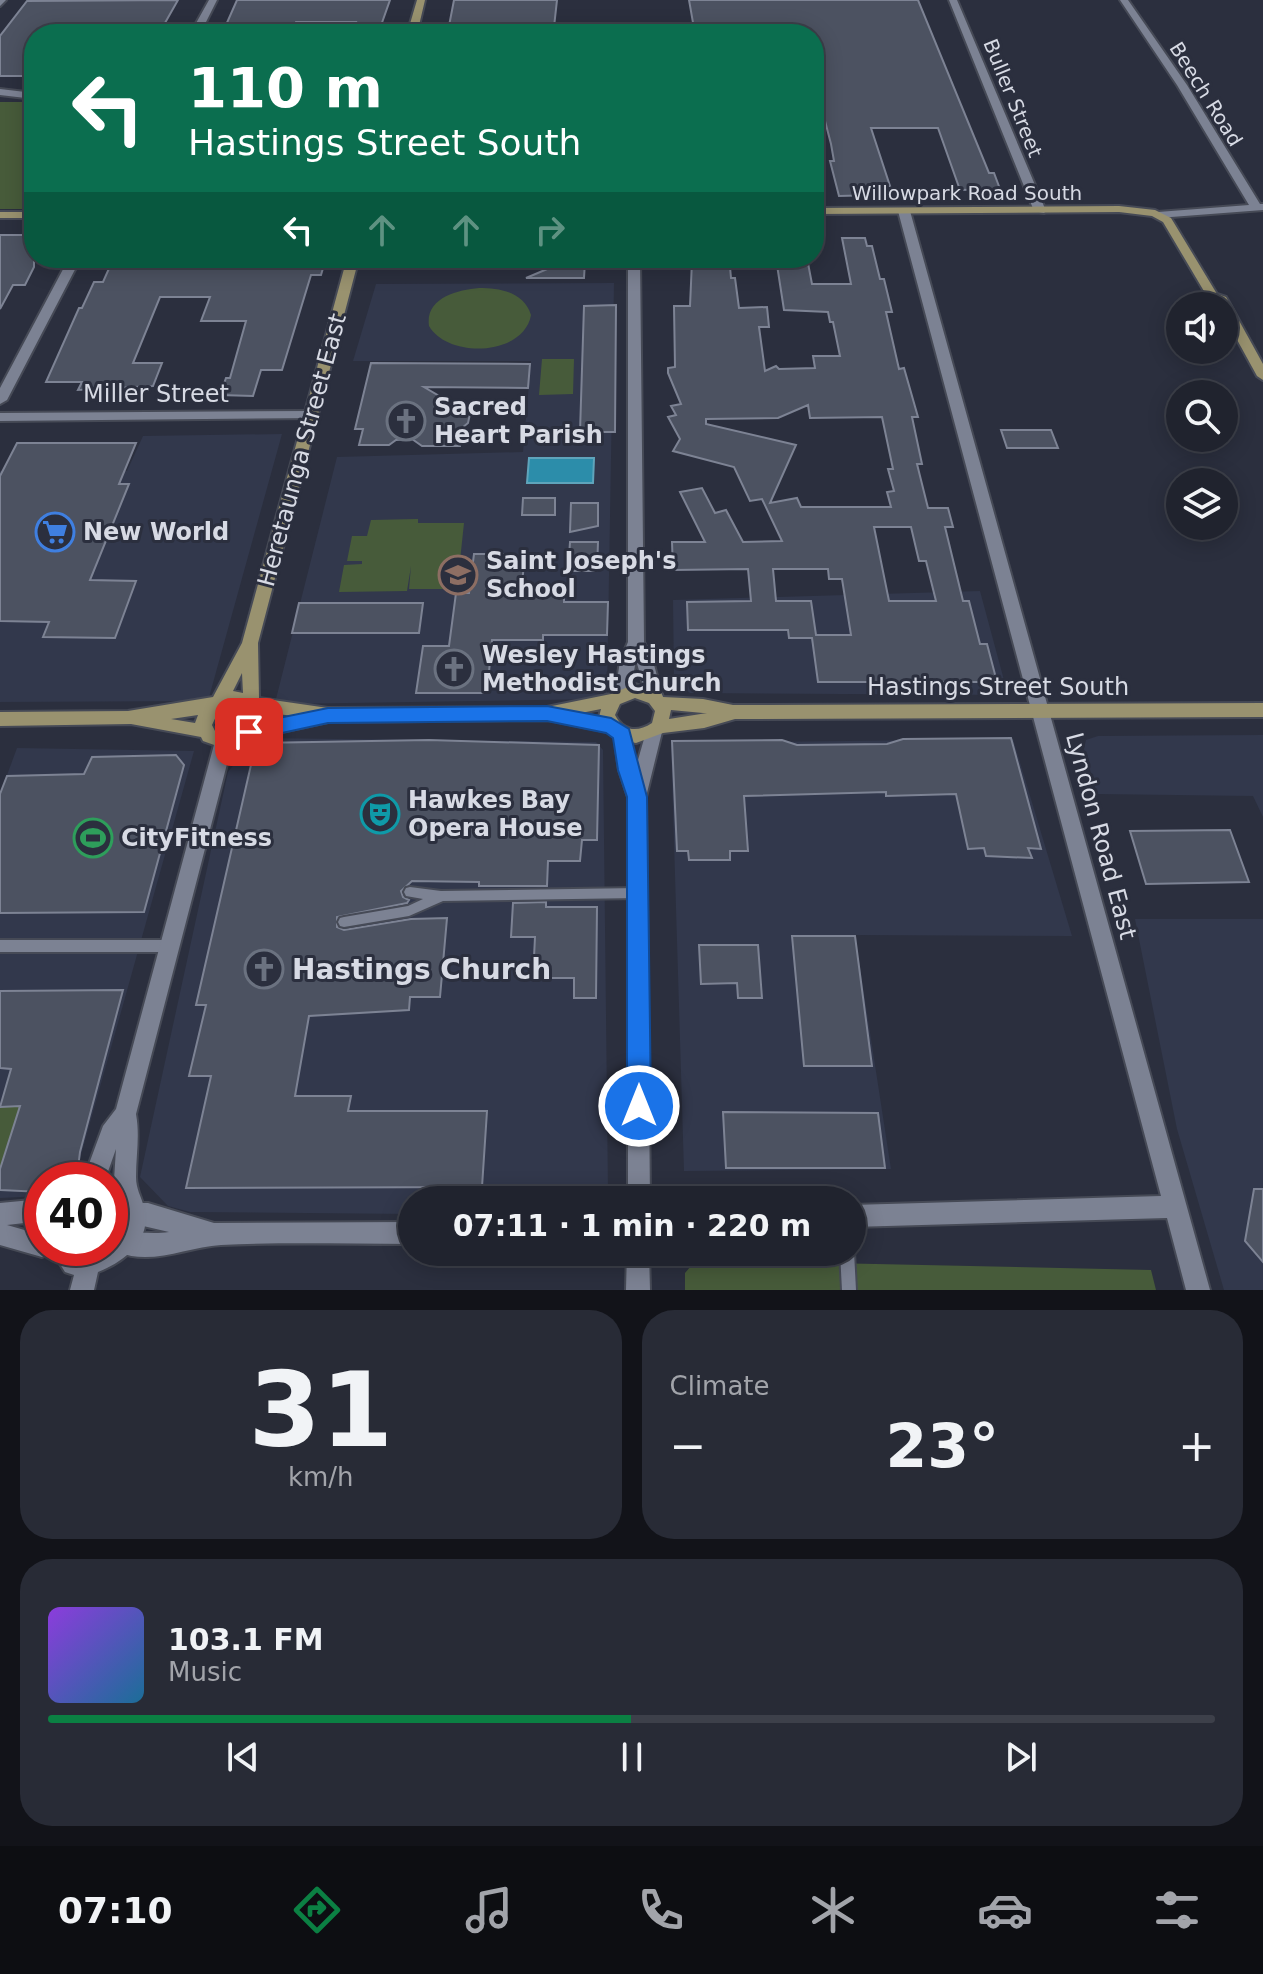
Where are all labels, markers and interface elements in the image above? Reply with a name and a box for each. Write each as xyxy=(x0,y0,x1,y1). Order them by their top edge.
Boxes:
street label: Buller Street xyxy=(978,35,1048,161)
street label: Beech Road xyxy=(1164,37,1248,151)
text: 110 m xyxy=(188,55,383,120)
icon: left xyxy=(56,56,160,160)
text: Hastings Street South xyxy=(188,122,581,163)
street label: Willowpark Road South xyxy=(852,181,1082,205)
icon: left xyxy=(276,208,320,252)
icon: ahead xyxy=(360,208,404,252)
icon: ahead xyxy=(444,208,488,252)
icon: right xyxy=(528,208,572,252)
map controls xyxy=(1166,292,1238,540)
button: sound xyxy=(1166,292,1238,364)
street label: Heretaunga Street East xyxy=(252,310,352,590)
street label: Miller Street xyxy=(83,380,229,408)
button: search xyxy=(1166,380,1238,452)
place label: Sacred Heart Parish xyxy=(434,393,603,449)
church icon: Sacred Heart Parish xyxy=(385,400,427,442)
button: layers xyxy=(1166,468,1238,540)
supermarket icon: New World xyxy=(34,511,76,553)
place label: New World xyxy=(83,518,229,546)
place label: Saint Joseph's School xyxy=(486,547,677,603)
school or university icon: Saint Joseph's School xyxy=(437,554,479,596)
place label: Wesley Hastings Methodist Church xyxy=(482,641,722,697)
church icon: Wesley Hastings Methodist Church xyxy=(433,648,475,690)
street label: Hastings Street South xyxy=(867,673,1129,701)
pin xyxy=(215,698,283,766)
icon: arrive xyxy=(227,710,271,754)
street label: Lyndon Road East xyxy=(1060,730,1142,942)
place label: Hawkes Bay Opera House xyxy=(408,786,582,842)
theatre icon: Hawkes Bay Opera House xyxy=(359,793,401,835)
sports icon: CityFitness xyxy=(72,817,114,859)
place label: CityFitness xyxy=(121,824,272,852)
church icon: Hastings Church xyxy=(243,948,285,990)
place label: Hastings Church xyxy=(292,953,551,986)
position arrow xyxy=(597,1064,681,1148)
speed limit sign: 40 xyxy=(24,1162,128,1266)
text: 07:11 · 1 min · 220 m xyxy=(453,1208,811,1243)
text: 31 xyxy=(248,1349,393,1471)
text: Climate xyxy=(670,1371,770,1401)
text: 23° xyxy=(886,1411,999,1481)
text: − xyxy=(670,1420,706,1471)
text: + xyxy=(1178,1420,1215,1471)
text: km/h xyxy=(288,1462,354,1492)
text: 103.1 FM xyxy=(168,1622,324,1657)
text: Music xyxy=(168,1657,242,1687)
icon: previous xyxy=(221,1735,265,1779)
icon: pause xyxy=(610,1735,654,1779)
icon: next xyxy=(999,1735,1043,1779)
icon: directions xyxy=(289,1882,345,1938)
icon: music xyxy=(461,1882,517,1938)
icon: phone xyxy=(633,1882,689,1938)
icon: climate xyxy=(805,1882,861,1938)
icon: car xyxy=(977,1882,1033,1938)
icon: filters xyxy=(1149,1882,1205,1938)
text: 07:10 xyxy=(58,1890,173,1931)

